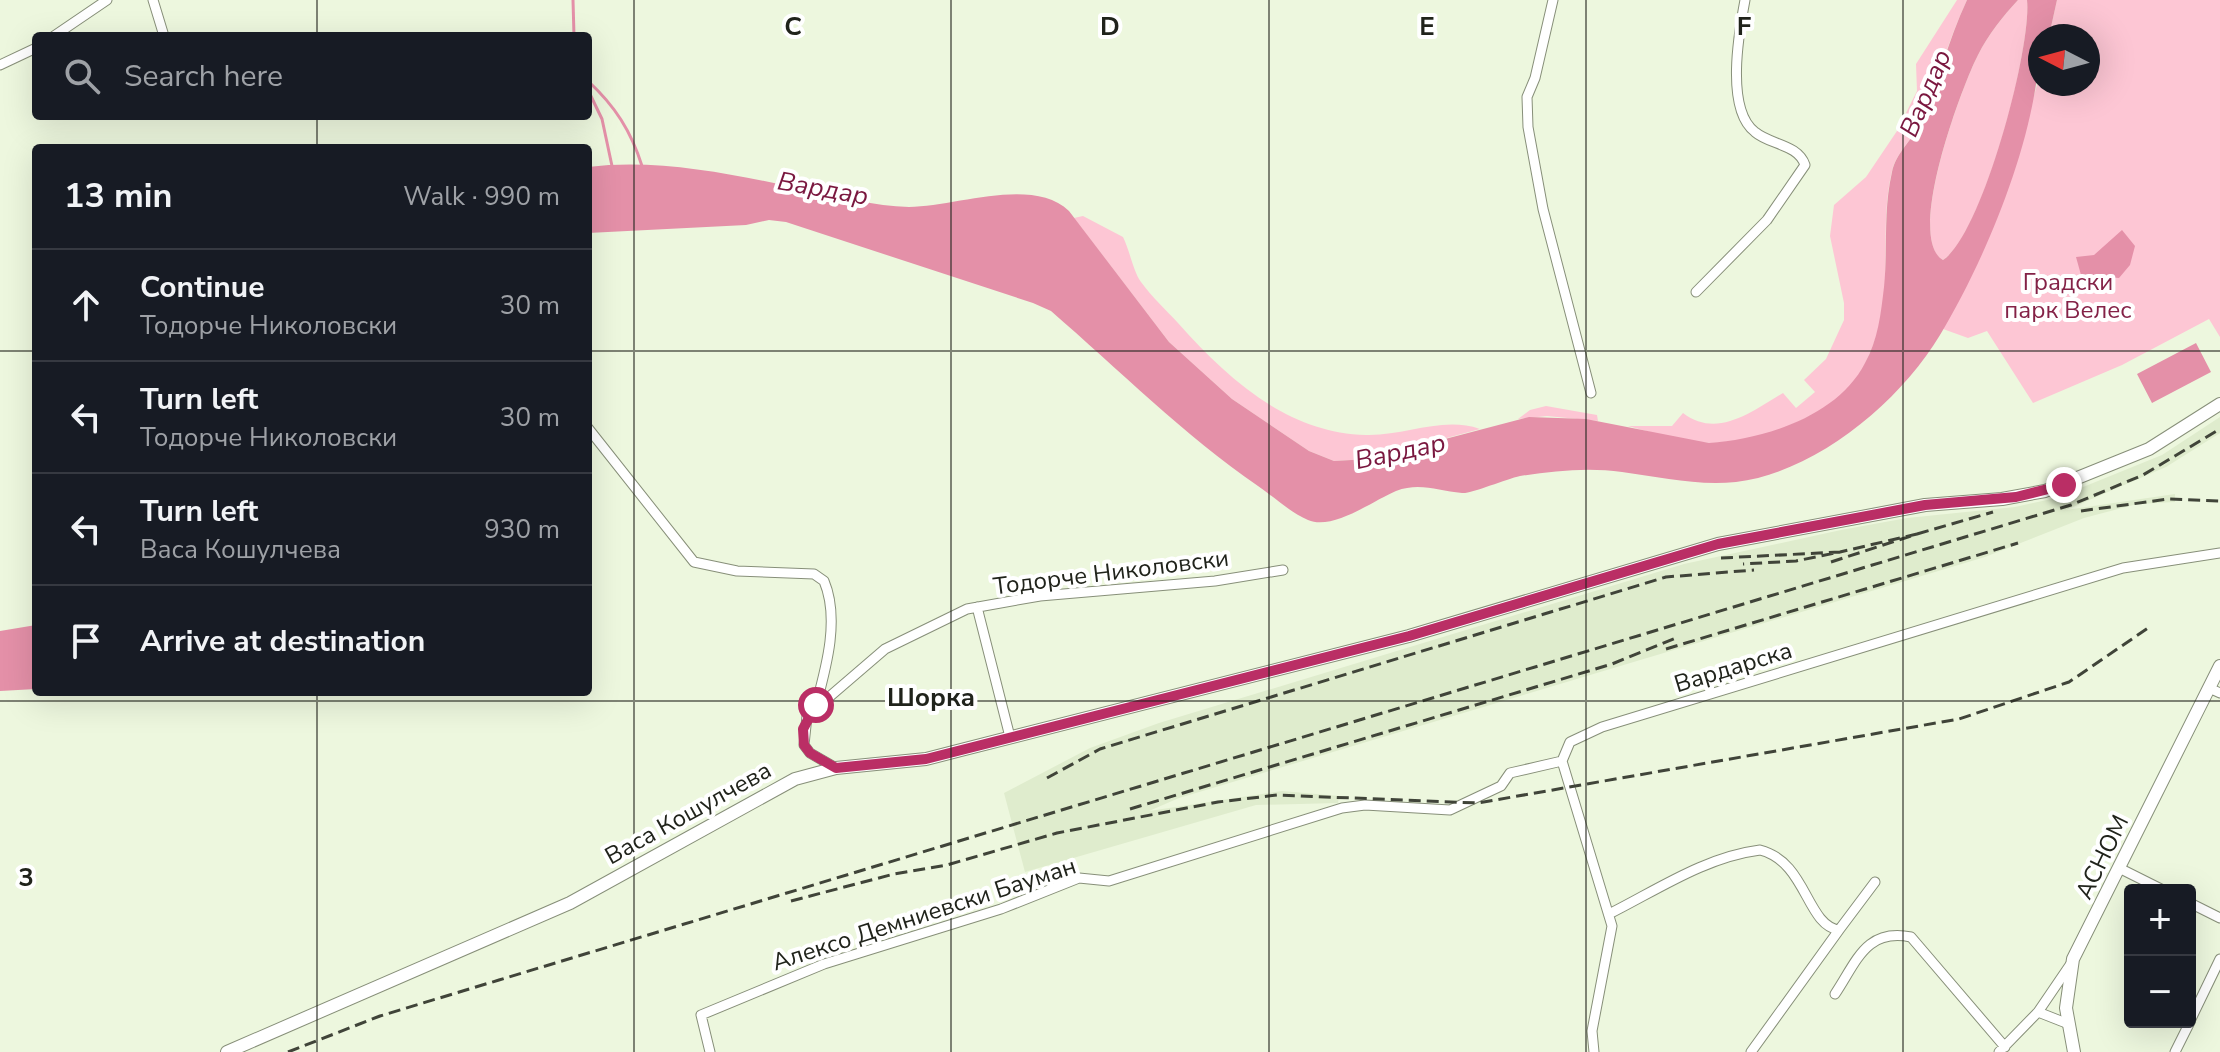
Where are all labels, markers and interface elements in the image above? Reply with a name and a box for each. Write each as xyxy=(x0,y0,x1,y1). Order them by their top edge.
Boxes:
text: C xyxy=(784,9,802,44)
text: D xyxy=(1100,9,1120,44)
text: E xyxy=(1419,9,1435,44)
text: F xyxy=(1737,9,1751,44)
north arrow xyxy=(2028,24,2100,96)
search box xyxy=(32,32,592,120)
water label: Вардар xyxy=(1891,44,1960,142)
icon: search xyxy=(60,54,104,98)
text: Search here xyxy=(124,56,283,97)
water label: Вардар xyxy=(775,163,871,214)
text: 13 min xyxy=(64,173,172,219)
text: Walk · 990 m xyxy=(403,179,560,214)
park label: Градски парк Велес xyxy=(2004,266,2132,326)
text: Continue xyxy=(140,267,265,308)
icon: ahead xyxy=(64,283,108,327)
text: 30 m xyxy=(500,288,560,323)
text: Тодорче Николовски xyxy=(140,308,397,343)
text: Turn left xyxy=(140,379,258,420)
icon: left xyxy=(64,395,108,439)
text: 30 m xyxy=(500,400,560,435)
text: Тодорче Николовски xyxy=(140,420,397,455)
water label: Вардар xyxy=(1352,425,1449,478)
route end xyxy=(2046,467,2082,503)
text: Turn left xyxy=(140,491,258,532)
icon: left xyxy=(64,507,108,551)
text: 930 m xyxy=(484,512,560,547)
text: Васа Кошулчева xyxy=(140,532,341,567)
street label: Тодорче Николовски xyxy=(991,542,1231,602)
icon: arrive xyxy=(64,619,108,663)
text: Arrive at destination xyxy=(140,621,425,662)
street label: Вардарска xyxy=(1670,634,1796,700)
district label: Шорка xyxy=(887,680,975,715)
route start xyxy=(798,687,834,723)
street label: Васа Кошулчева xyxy=(599,754,777,872)
street label: АСНОМ xyxy=(2068,809,2136,905)
street label: Алексо Демниевски Бауман xyxy=(768,850,1080,978)
text: 3 xyxy=(18,860,34,895)
map controls xyxy=(2124,884,2196,1028)
button: + xyxy=(2124,884,2196,956)
button: − xyxy=(2124,956,2196,1028)

